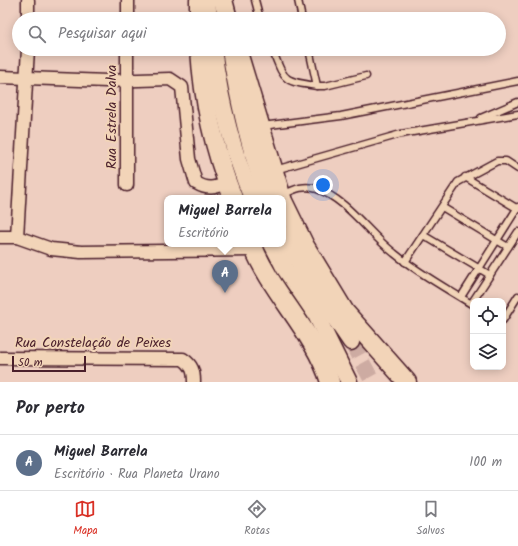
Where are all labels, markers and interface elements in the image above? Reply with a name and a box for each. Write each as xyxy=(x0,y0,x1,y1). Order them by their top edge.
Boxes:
search box xyxy=(12,12,506,56)
text: Pesquisar aqui xyxy=(58,22,147,46)
icon: search xyxy=(26,23,48,45)
street label: Rua Estrela Dalva xyxy=(101,65,123,169)
your location xyxy=(313,175,333,195)
popup xyxy=(164,195,286,247)
text: Miguel Barrela xyxy=(178,199,272,223)
text: Escritório xyxy=(178,223,229,244)
pin: A xyxy=(212,260,238,293)
map controls xyxy=(470,298,506,370)
button: locate xyxy=(470,298,506,334)
street label: Rua Constelação de Peixes xyxy=(15,332,171,354)
button: layers xyxy=(470,334,506,370)
scale bar xyxy=(12,354,86,373)
text: 50 m xyxy=(18,354,43,372)
text: Por perto xyxy=(16,395,85,422)
text: Miguel Barrela xyxy=(54,440,148,464)
text: A xyxy=(25,452,33,473)
text: 100 m xyxy=(469,452,502,473)
text: Escritório · Rua Planeta Urano xyxy=(54,464,220,485)
tab: Mapa xyxy=(73,498,98,540)
tab: Rotas xyxy=(244,498,270,540)
tab: Salvos xyxy=(417,498,445,540)

